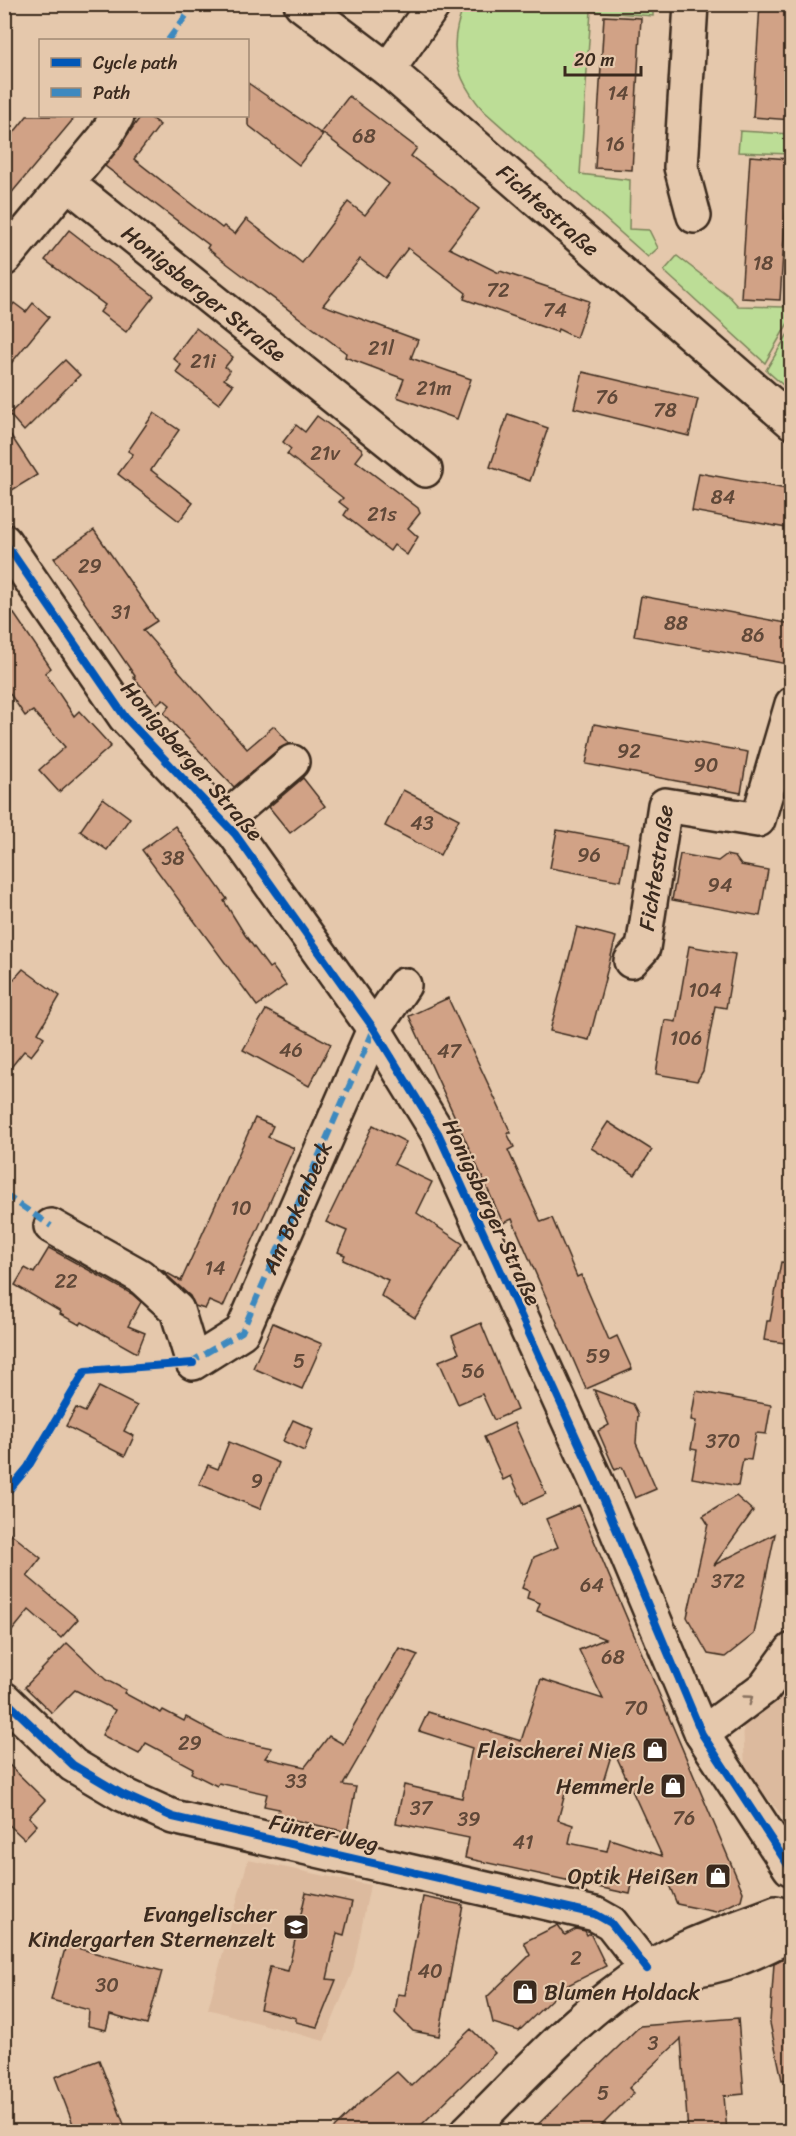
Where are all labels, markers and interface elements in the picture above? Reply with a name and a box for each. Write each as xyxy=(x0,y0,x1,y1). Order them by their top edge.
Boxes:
legend xyxy=(39,39,249,117)
scale bar xyxy=(565,39,642,77)
text: 20 m xyxy=(574,44,614,76)
text: Cycle path xyxy=(93,47,177,79)
house number: 14 xyxy=(607,76,629,111)
text: Path xyxy=(93,77,130,109)
house number: 68 xyxy=(352,119,376,154)
house number: 16 xyxy=(605,127,625,162)
street label: Fichtestraße xyxy=(488,153,609,266)
street label: Honigsberger Straße xyxy=(113,214,296,372)
house number: 18 xyxy=(753,246,773,281)
house number: 72 xyxy=(487,273,510,308)
house number: 74 xyxy=(543,293,567,328)
house number: 21l xyxy=(368,331,395,366)
house number: 21i xyxy=(190,344,217,379)
house number: 21m xyxy=(416,371,452,406)
house number: 76 xyxy=(596,380,618,415)
house number: 78 xyxy=(653,393,677,428)
house number: 21v xyxy=(310,436,341,471)
house number: 84 xyxy=(711,480,735,515)
house number: 21s xyxy=(367,497,397,532)
house number: 29 xyxy=(78,549,102,584)
house number: 31 xyxy=(111,595,131,630)
house number: 88 xyxy=(664,606,688,641)
house number: 86 xyxy=(741,618,765,653)
street label: Honigsberger Straße xyxy=(111,672,274,851)
house number: 92 xyxy=(617,734,641,769)
house number: 90 xyxy=(694,748,718,783)
street label: Fichtestraße xyxy=(626,802,684,933)
house number: 43 xyxy=(410,806,434,841)
house number: 96 xyxy=(577,838,601,873)
house number: 38 xyxy=(161,841,185,876)
house number: 94 xyxy=(708,868,732,903)
house number: 104 xyxy=(688,973,722,1008)
house number: 106 xyxy=(670,1021,702,1056)
house number: 46 xyxy=(279,1033,303,1068)
house number: 47 xyxy=(437,1034,463,1069)
street label: Honigsberger Straße xyxy=(431,1112,553,1313)
street label: Am Bokenbeck xyxy=(250,1134,343,1281)
house number: 10 xyxy=(230,1191,252,1226)
house number: 14 xyxy=(204,1251,226,1286)
house number: 22 xyxy=(54,1264,78,1299)
house number: 59 xyxy=(586,1339,610,1374)
house number: 5 xyxy=(293,1344,305,1379)
house number: 56 xyxy=(461,1354,485,1389)
house number: 370 xyxy=(705,1424,741,1459)
house number: 9 xyxy=(251,1464,263,1499)
house number: 372 xyxy=(711,1564,745,1599)
house number: 64 xyxy=(580,1568,604,1603)
house number: 68 xyxy=(601,1640,625,1675)
house number: 70 xyxy=(624,1691,648,1726)
one-way arrow xyxy=(742,1695,753,1706)
house number: 29 xyxy=(178,1726,202,1761)
place label: Fleischerei Nieß xyxy=(477,1731,636,1770)
shop icon: Fleischerei Nieß xyxy=(640,1735,670,1765)
house number: 33 xyxy=(285,1764,307,1799)
place label: Hemmerle xyxy=(556,1767,654,1806)
shop icon: Hemmerle xyxy=(658,1771,688,1801)
house number: 37 xyxy=(410,1791,434,1826)
house number: 76 xyxy=(673,1801,695,1836)
street label: Fünter Weg xyxy=(266,1802,382,1864)
house number: 39 xyxy=(457,1802,481,1837)
house number: 41 xyxy=(512,1825,534,1860)
place label: Optik Heißen xyxy=(568,1857,698,1896)
shop icon: Optik Heißen xyxy=(703,1861,733,1891)
place label: Evangelischer Kindergarten Sternenzelt xyxy=(28,1895,278,1959)
school or university icon: Evangelischer Kindergarten Sternenzelt xyxy=(281,1912,311,1942)
house number: 2 xyxy=(570,1941,582,1976)
house number: 40 xyxy=(417,1954,443,1989)
house number: 30 xyxy=(95,1968,119,2003)
place label: Blumen Holdack xyxy=(544,1973,700,2012)
shop icon: Blumen Holdack xyxy=(510,1977,540,2007)
house number: 3 xyxy=(648,2026,659,2061)
house number: 5 xyxy=(597,2076,609,2111)

